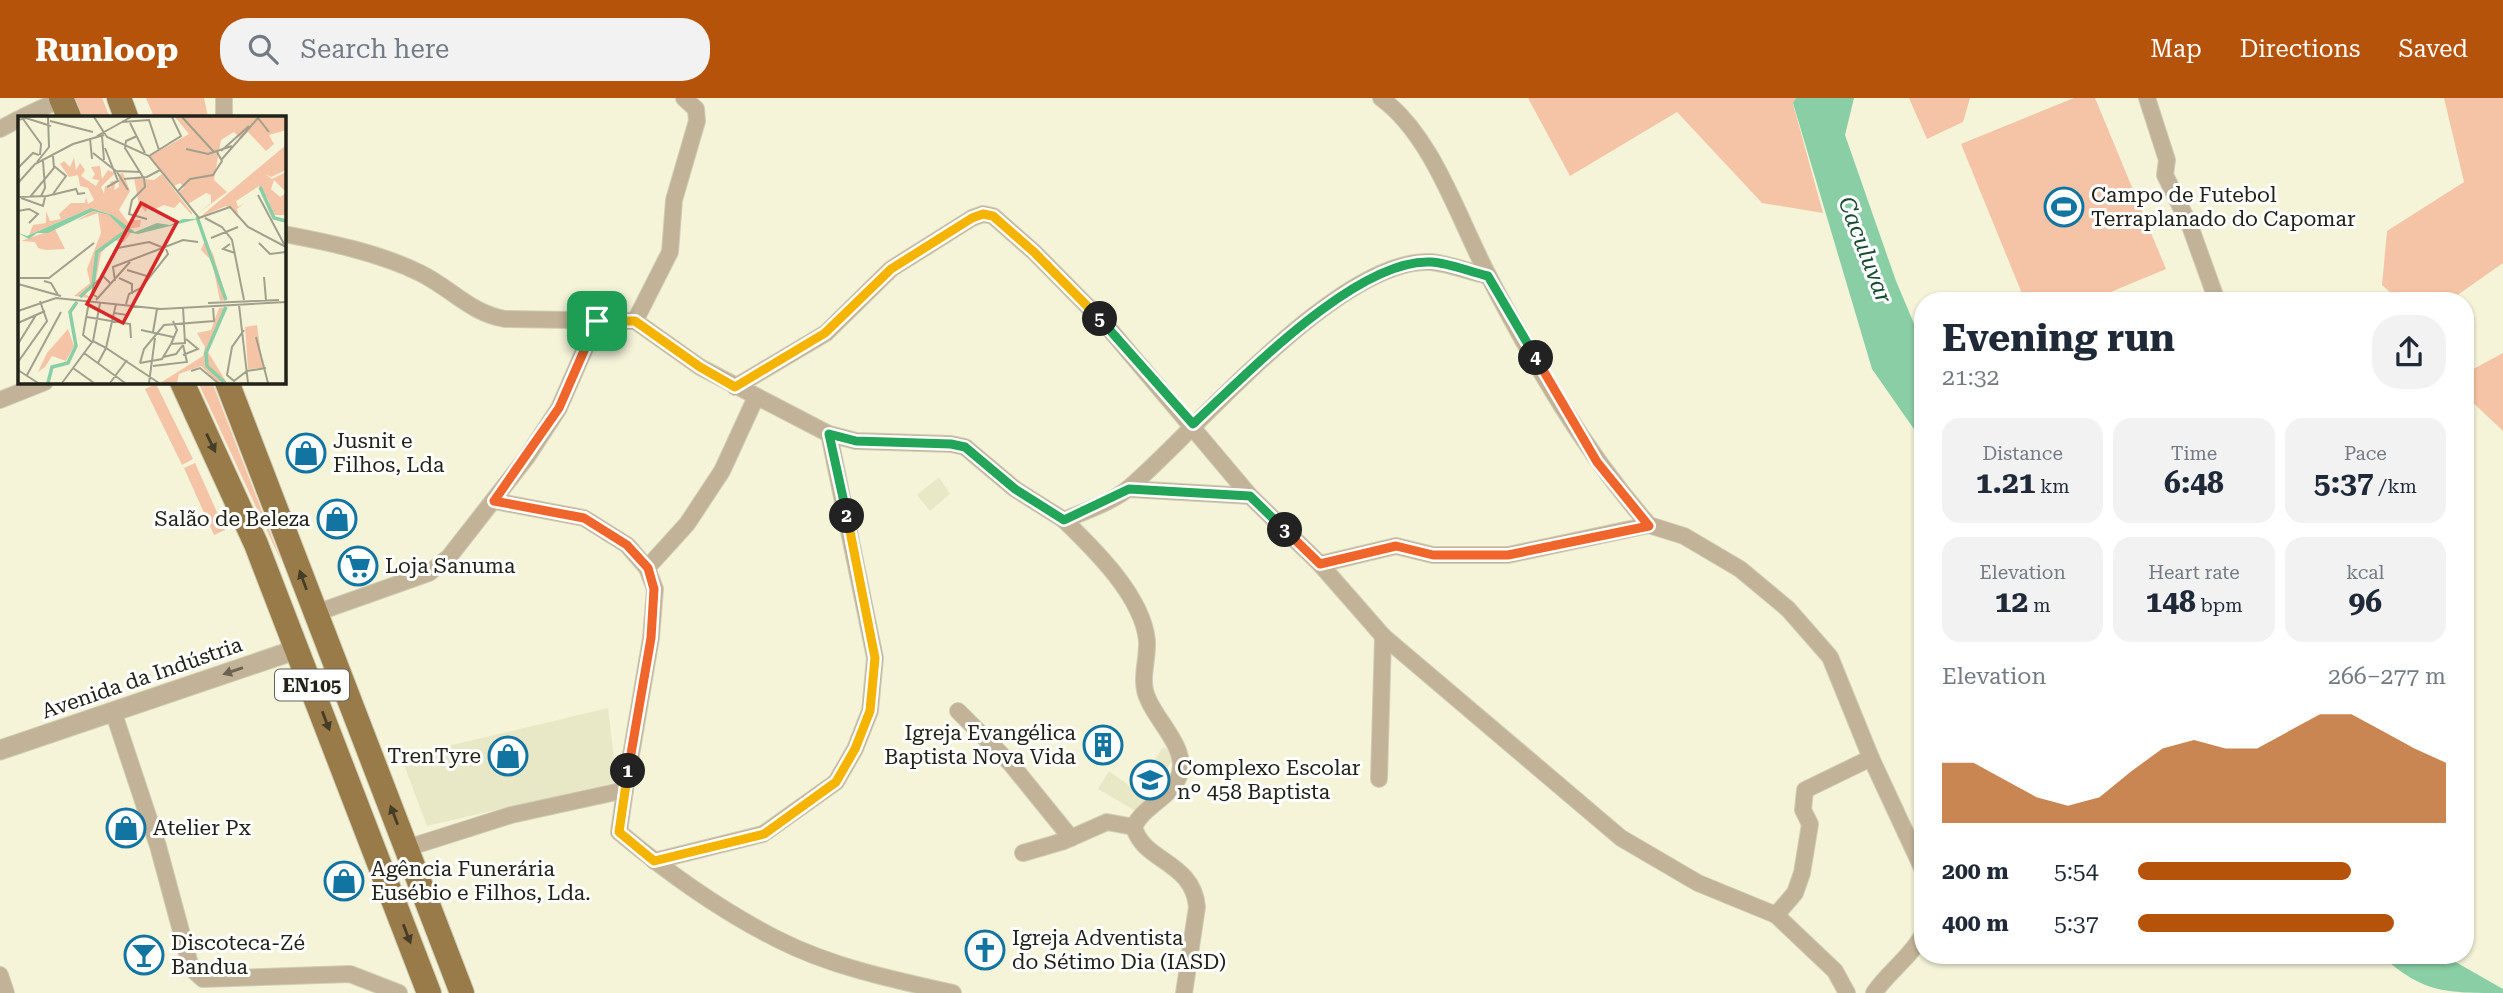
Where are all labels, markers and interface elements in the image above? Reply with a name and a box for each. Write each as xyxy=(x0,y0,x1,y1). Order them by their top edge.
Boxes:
search box xyxy=(220,18,710,81)
text: Runloop xyxy=(35,30,178,69)
icon: search xyxy=(244,30,282,68)
text: Search here xyxy=(300,34,449,64)
text: Map xyxy=(2150,35,2202,63)
text: Directions xyxy=(2240,35,2360,63)
text: Saved xyxy=(2398,35,2468,63)
inset map xyxy=(18,116,285,383)
place label: Campo de Futebol Terraplanado do Capomar xyxy=(2091,183,2356,231)
sports icon: Campo de Futebol Terraplanado do Capomar xyxy=(2043,186,2085,228)
water label: Caculuvar xyxy=(1832,193,1898,307)
pin xyxy=(567,291,627,351)
icon: arrive xyxy=(578,302,616,340)
pin: 5 xyxy=(1082,302,1118,336)
text: 5 xyxy=(1094,307,1105,330)
button: share xyxy=(2372,315,2446,389)
text: Evening run xyxy=(1942,316,2175,360)
pin: 4 xyxy=(1518,341,1554,376)
text: 4 xyxy=(1530,346,1541,369)
text: 21:32 xyxy=(1942,364,1999,391)
place label: Jusnit e Filhos, Lda xyxy=(333,429,445,477)
shop icon: Jusnit e Filhos, Lda xyxy=(285,432,327,474)
one-way arrow xyxy=(205,433,217,453)
text: Distance xyxy=(1982,442,2063,465)
text: Time xyxy=(2171,442,2217,465)
text: Pace xyxy=(2344,442,2387,465)
text: 1.21 xyxy=(1976,465,2035,500)
text: 6:48 xyxy=(2164,465,2224,500)
text: 5:37 xyxy=(2314,465,2374,500)
text: km xyxy=(2035,475,2070,498)
text: /km xyxy=(2374,475,2417,498)
shop icon: Salão de Beleza xyxy=(316,498,358,540)
pin: 2 xyxy=(830,498,864,534)
text: 2 xyxy=(841,504,852,527)
place label: Salão de Beleza xyxy=(155,507,311,531)
pin: 3 xyxy=(1268,512,1302,548)
text: 3 xyxy=(1279,518,1290,541)
supermarket icon: Loja Sanuma xyxy=(337,545,379,587)
place label: Loja Sanuma xyxy=(385,554,516,578)
text: Elevation xyxy=(1980,561,2066,584)
text: Heart rate xyxy=(2148,561,2240,584)
text: kcal xyxy=(2346,561,2384,584)
one-way arrow xyxy=(297,569,308,590)
text: 12 xyxy=(1995,584,2028,619)
text: 148 xyxy=(2145,584,2196,619)
text: 96 xyxy=(2349,584,2382,619)
text: m xyxy=(2028,594,2051,617)
text: bpm xyxy=(2196,594,2243,617)
street label: Avenida da Indústria xyxy=(39,632,246,724)
text: Elevation xyxy=(1942,663,2046,690)
text: 266–277 m xyxy=(2328,663,2446,690)
one-way arrow xyxy=(223,666,244,677)
road number: EN105 xyxy=(275,670,349,700)
one-way arrow xyxy=(321,711,332,732)
place label: Igreja Evangélica Baptista Nova Vida xyxy=(884,721,1077,769)
building icon: Igreja Evangélica Baptista Nova Vida xyxy=(1082,724,1124,766)
shop icon: TrenTyre xyxy=(487,735,529,777)
place label: TrenTyre xyxy=(387,744,481,768)
pin: 1 xyxy=(610,754,646,788)
place label: Complexo Escolar nº 458 Baptista xyxy=(1177,756,1361,804)
text: 1 xyxy=(622,759,633,782)
school or university icon: Complexo Escolar nº 458 Baptista xyxy=(1129,759,1171,801)
one-way arrow xyxy=(389,804,400,825)
shop icon: Atelier Px xyxy=(105,807,147,849)
place label: Atelier Px xyxy=(153,816,251,840)
place label: Agência Funerária Eusébio e Filhos, Lda. xyxy=(371,857,591,905)
text: 200 m xyxy=(1942,858,2009,885)
text: 5:54 xyxy=(2054,858,2099,885)
shop icon: Agência Funerária Eusébio e Filhos, Lda. xyxy=(323,860,365,902)
text: 400 m xyxy=(1942,910,2009,937)
text: 5:37 xyxy=(2054,910,2099,937)
one-way arrow xyxy=(401,923,412,944)
place label: Igreja Adventista do Sétimo Dia (IASD) xyxy=(1012,926,1226,974)
church icon: Igreja Adventista do Sétimo Dia (IASD) xyxy=(964,929,1006,971)
place label: Discoteca-Zé Bandua xyxy=(171,931,305,979)
bar icon: Discoteca-Zé Bandua xyxy=(123,934,165,976)

